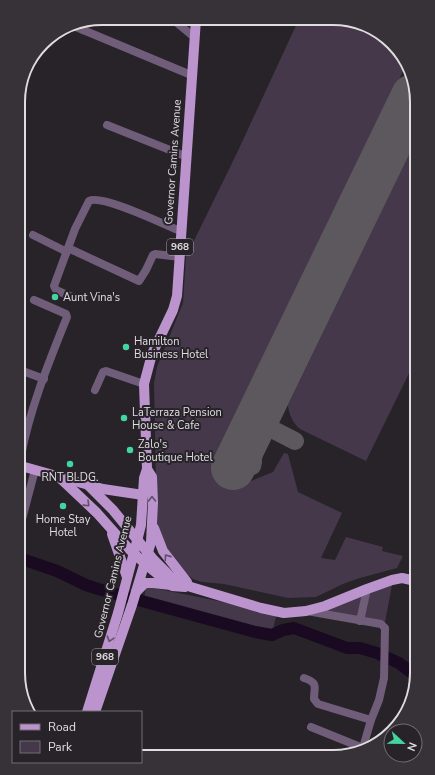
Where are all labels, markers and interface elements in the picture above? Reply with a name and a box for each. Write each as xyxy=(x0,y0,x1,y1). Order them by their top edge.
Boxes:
street label: Governor Camins Avenue xyxy=(161,99,185,225)
road number: 968 xyxy=(167,239,193,255)
place label: Aunt Vina's xyxy=(63,290,120,305)
marker: Aunt Vina's xyxy=(50,292,60,302)
place label: Hamilton Business Hotel xyxy=(134,334,209,362)
marker: Hamilton Business Hotel xyxy=(121,342,131,352)
place label: LaTerraza Pension House & Cafe xyxy=(132,405,222,433)
marker: LaTerraza Pension House & Cafe xyxy=(119,413,129,423)
place label: Zalo's Boutique Hotel xyxy=(138,437,213,465)
marker: Zalo's Boutique Hotel xyxy=(125,445,135,455)
marker: RNT BLDG. xyxy=(65,459,75,469)
place label: RNT BLDG. xyxy=(41,470,99,485)
one-way arrow xyxy=(148,496,156,502)
one-way arrow xyxy=(82,499,90,507)
marker: Home Stay Hotel xyxy=(58,501,68,511)
place label: Home Stay Hotel xyxy=(36,512,91,540)
street label: Governor Camins Avenue xyxy=(91,514,135,640)
one-way arrow xyxy=(164,554,172,561)
one-way arrow xyxy=(106,635,115,642)
road number: 968 xyxy=(92,649,118,665)
legend xyxy=(12,711,142,763)
text: Road xyxy=(48,719,76,735)
north arrow xyxy=(383,723,423,763)
text: Park xyxy=(48,739,73,755)
text: N xyxy=(403,740,420,753)

